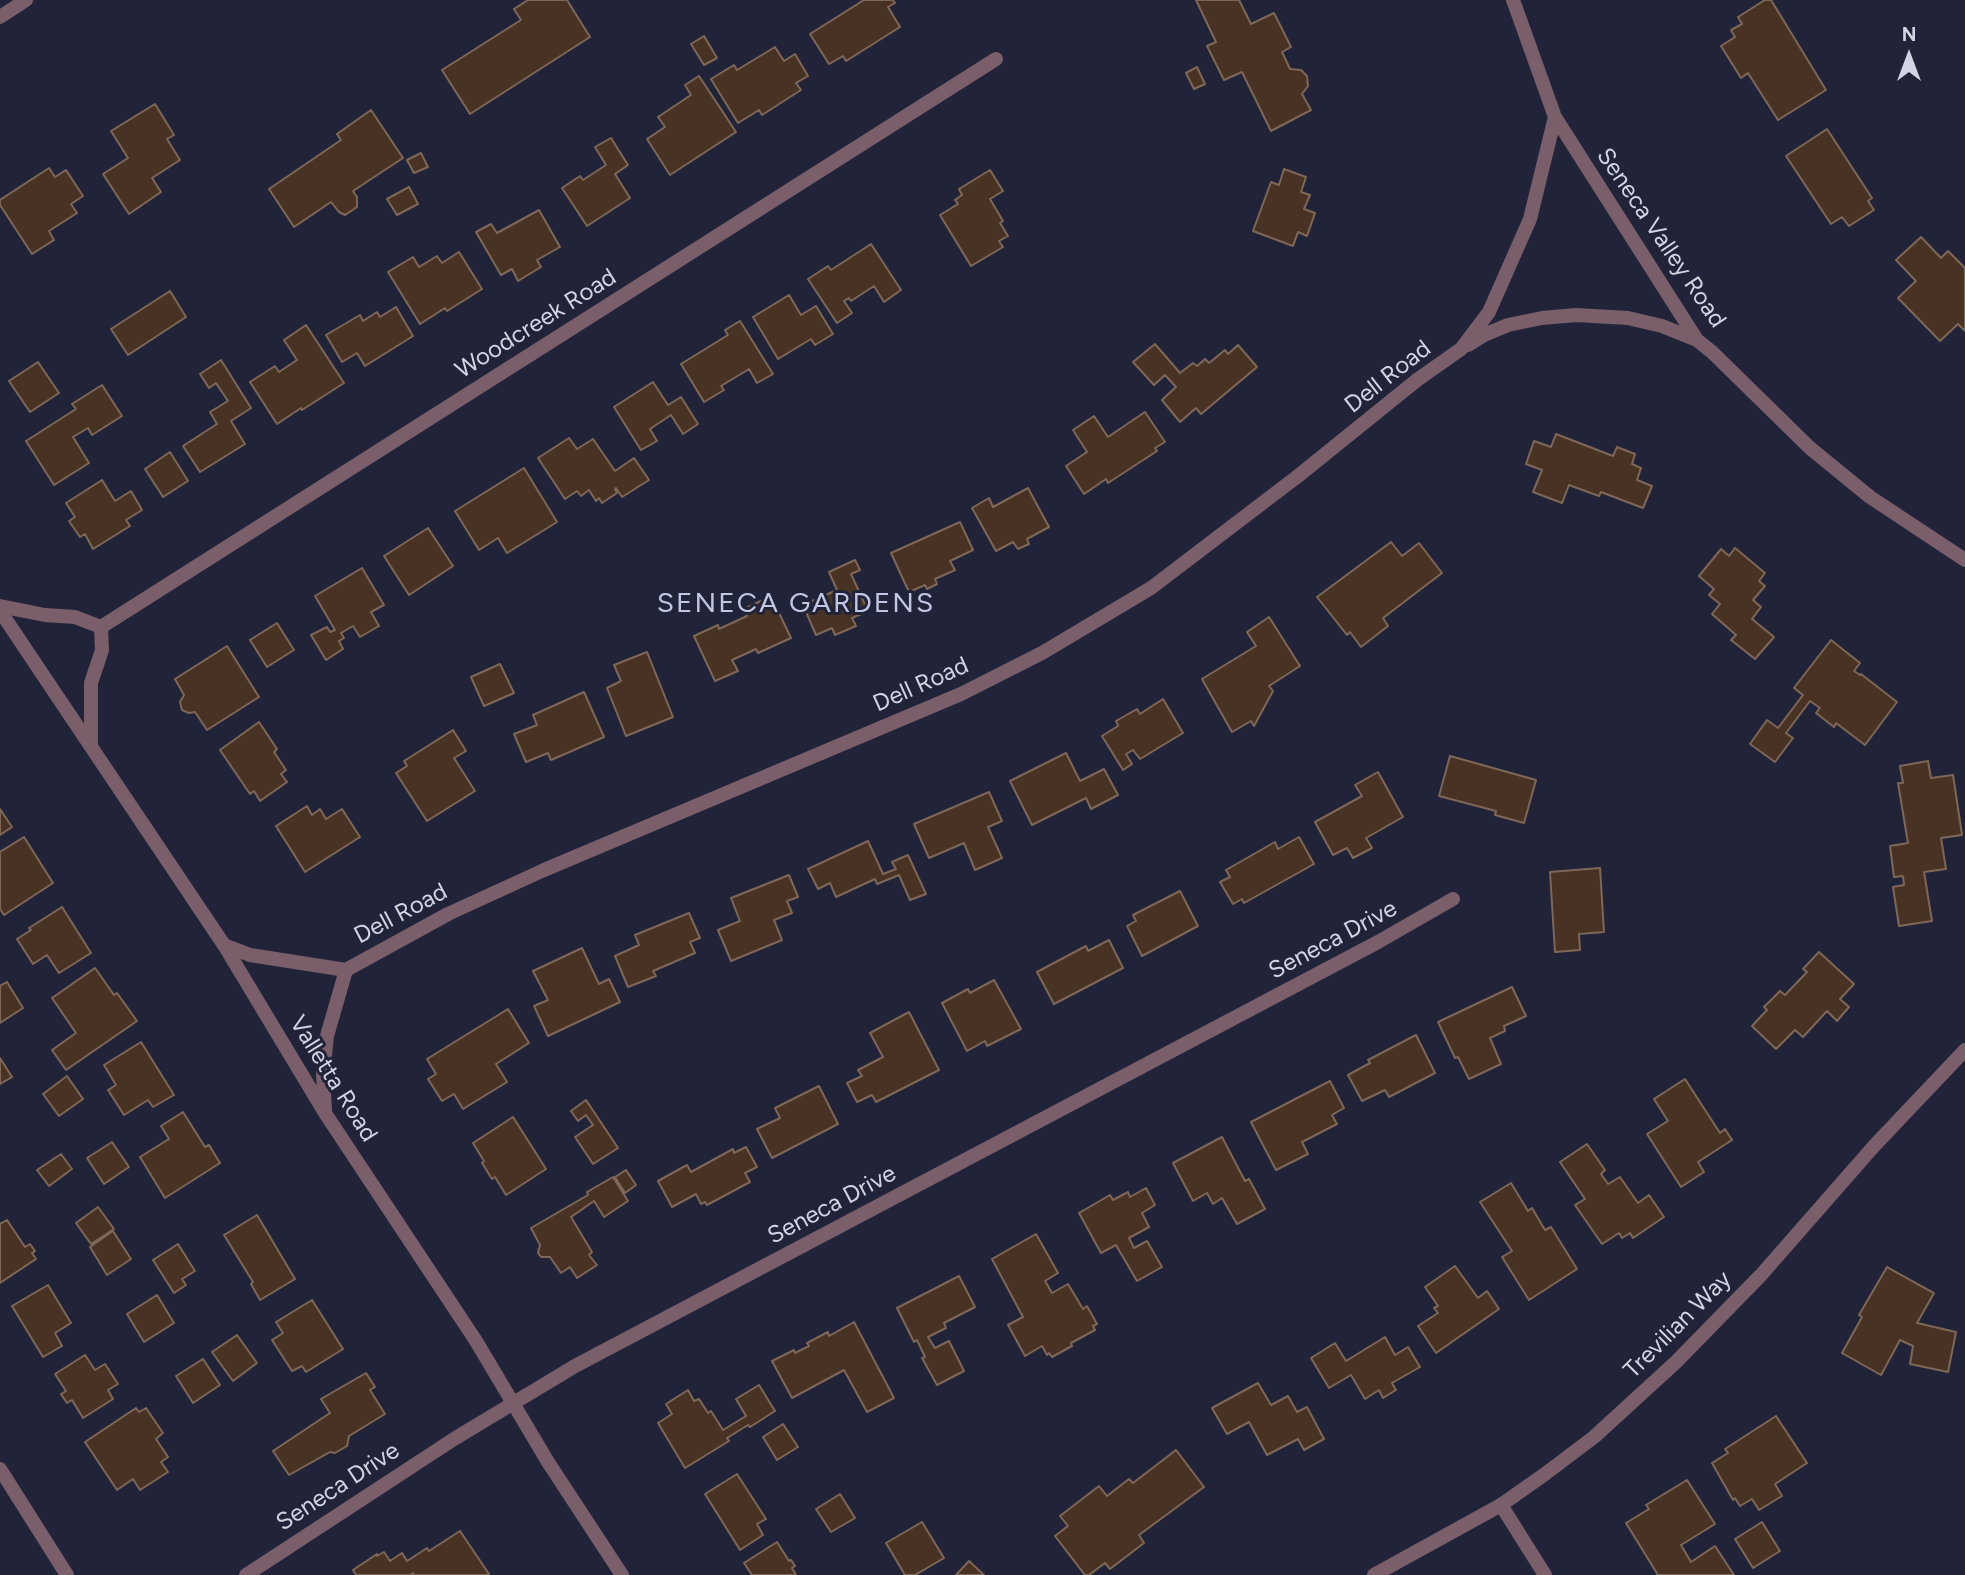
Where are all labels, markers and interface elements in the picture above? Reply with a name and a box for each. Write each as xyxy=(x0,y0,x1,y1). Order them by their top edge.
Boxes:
north arrow xyxy=(1874,21,1944,91)
text: N xyxy=(1902,23,1916,46)
street label: Seneca Valley Road xyxy=(1590,143,1732,333)
street label: Woodcreek Road xyxy=(450,263,622,385)
street label: Dell Road xyxy=(1339,334,1437,420)
district label: SENECA GARDENS xyxy=(659,587,933,621)
street label: Dell Road xyxy=(869,651,973,719)
street label: Dell Road xyxy=(349,877,453,951)
street label: Seneca Drive xyxy=(1264,894,1402,986)
street label: Valletta Road xyxy=(283,1011,383,1147)
street label: Seneca Drive xyxy=(763,1159,901,1251)
street label: Trevilian Way xyxy=(1618,1265,1738,1385)
street label: Seneca Drive xyxy=(271,1437,405,1537)

